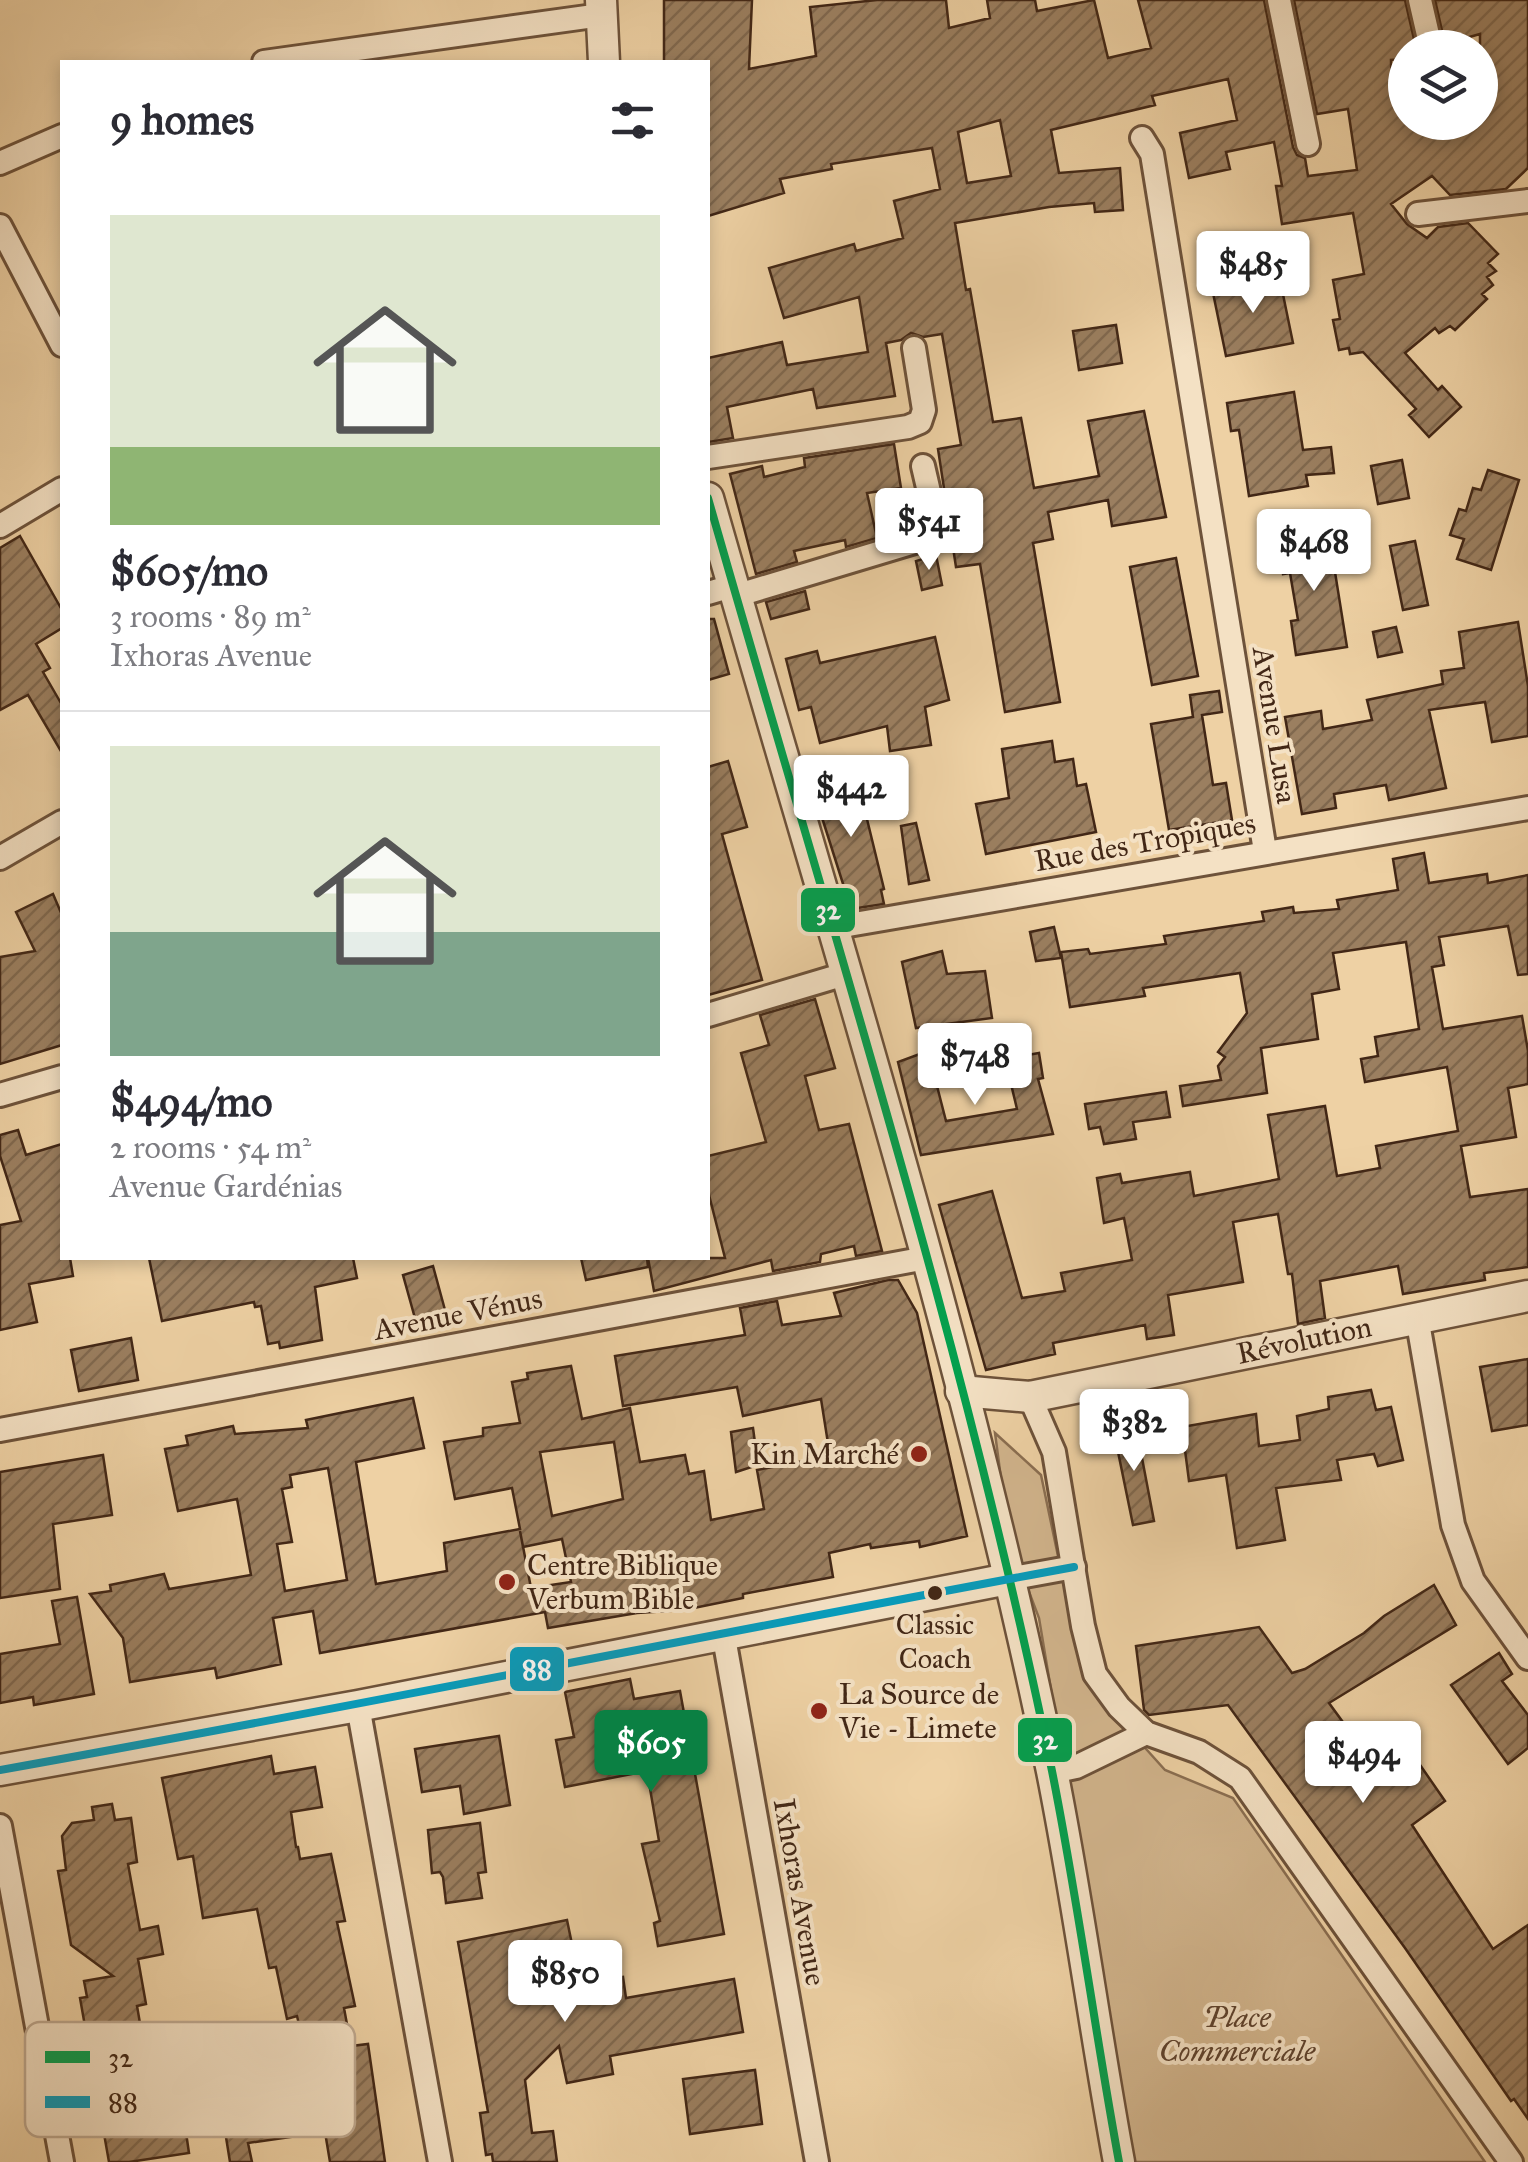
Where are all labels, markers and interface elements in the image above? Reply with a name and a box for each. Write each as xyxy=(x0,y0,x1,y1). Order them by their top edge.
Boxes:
map controls xyxy=(1388,30,1498,140)
button: layers xyxy=(1388,30,1498,140)
icon: filters xyxy=(605,93,660,148)
text: 9 homes xyxy=(110,94,254,146)
pin: $485 xyxy=(1194,231,1312,316)
text: $485 xyxy=(1219,244,1287,283)
icon: home xyxy=(295,280,475,460)
pin: $541 xyxy=(870,488,988,573)
text: $541 xyxy=(897,501,961,540)
pin: $468 xyxy=(1255,509,1373,594)
text: $468 xyxy=(1279,522,1349,561)
text: $605/mo xyxy=(110,545,268,597)
text: 3 rooms · 89 m² xyxy=(110,597,311,636)
text: Ixhoras Avenue xyxy=(110,636,312,675)
street label: Avenue Lusa xyxy=(1245,642,1305,806)
pin: $442 xyxy=(792,755,910,840)
text: $442 xyxy=(816,768,886,807)
street label: Rue des Tropiques xyxy=(1032,805,1258,879)
icon: home xyxy=(295,811,475,991)
line badge: 32 xyxy=(799,886,857,934)
text: 32 xyxy=(815,892,842,927)
pin: $748 xyxy=(916,1023,1034,1108)
text: $748 xyxy=(940,1036,1010,1075)
text: $494/mo xyxy=(110,1076,272,1128)
text: 2 rooms · 54 m² xyxy=(110,1128,311,1167)
text: Avenue Gardénias xyxy=(110,1167,342,1206)
street label: Avenue Vénus xyxy=(369,1280,545,1348)
street label: Révolution xyxy=(1233,1308,1375,1372)
pin: $382 xyxy=(1075,1389,1193,1474)
text: $382 xyxy=(1102,1402,1166,1441)
place label: Kin Marché xyxy=(750,1436,900,1472)
marker: Kin Marché xyxy=(908,1443,930,1465)
place label: Centre Biblique Verbum Bible xyxy=(526,1547,718,1617)
marker: Centre Biblique Verbum Bible xyxy=(496,1571,518,1593)
marker: Classic Coach xyxy=(925,1583,945,1603)
place label: Classic Coach xyxy=(896,1607,974,1676)
line badge: 88 xyxy=(508,1645,566,1693)
text: 88 xyxy=(522,1652,552,1687)
place label: La Source de Vie - Limete xyxy=(838,1676,999,1746)
marker: La Source de Vie - Limete xyxy=(808,1700,830,1722)
pin: $605 xyxy=(592,1710,710,1795)
line badge: 32 xyxy=(1016,1716,1074,1764)
pin: $494 xyxy=(1304,1721,1422,1806)
text: 32 xyxy=(1032,1722,1059,1757)
text: $605 xyxy=(616,1723,686,1762)
text: $494 xyxy=(1327,1734,1399,1773)
street label: Ixhoras Avenue xyxy=(766,1796,834,1988)
pin: $850 xyxy=(506,1940,624,2025)
text: $850 xyxy=(530,1953,600,1992)
park label: Place Commerciale xyxy=(1159,1999,1316,2069)
legend xyxy=(25,2022,355,2137)
text: 32 xyxy=(108,2040,133,2075)
text: 88 xyxy=(108,2085,138,2120)

